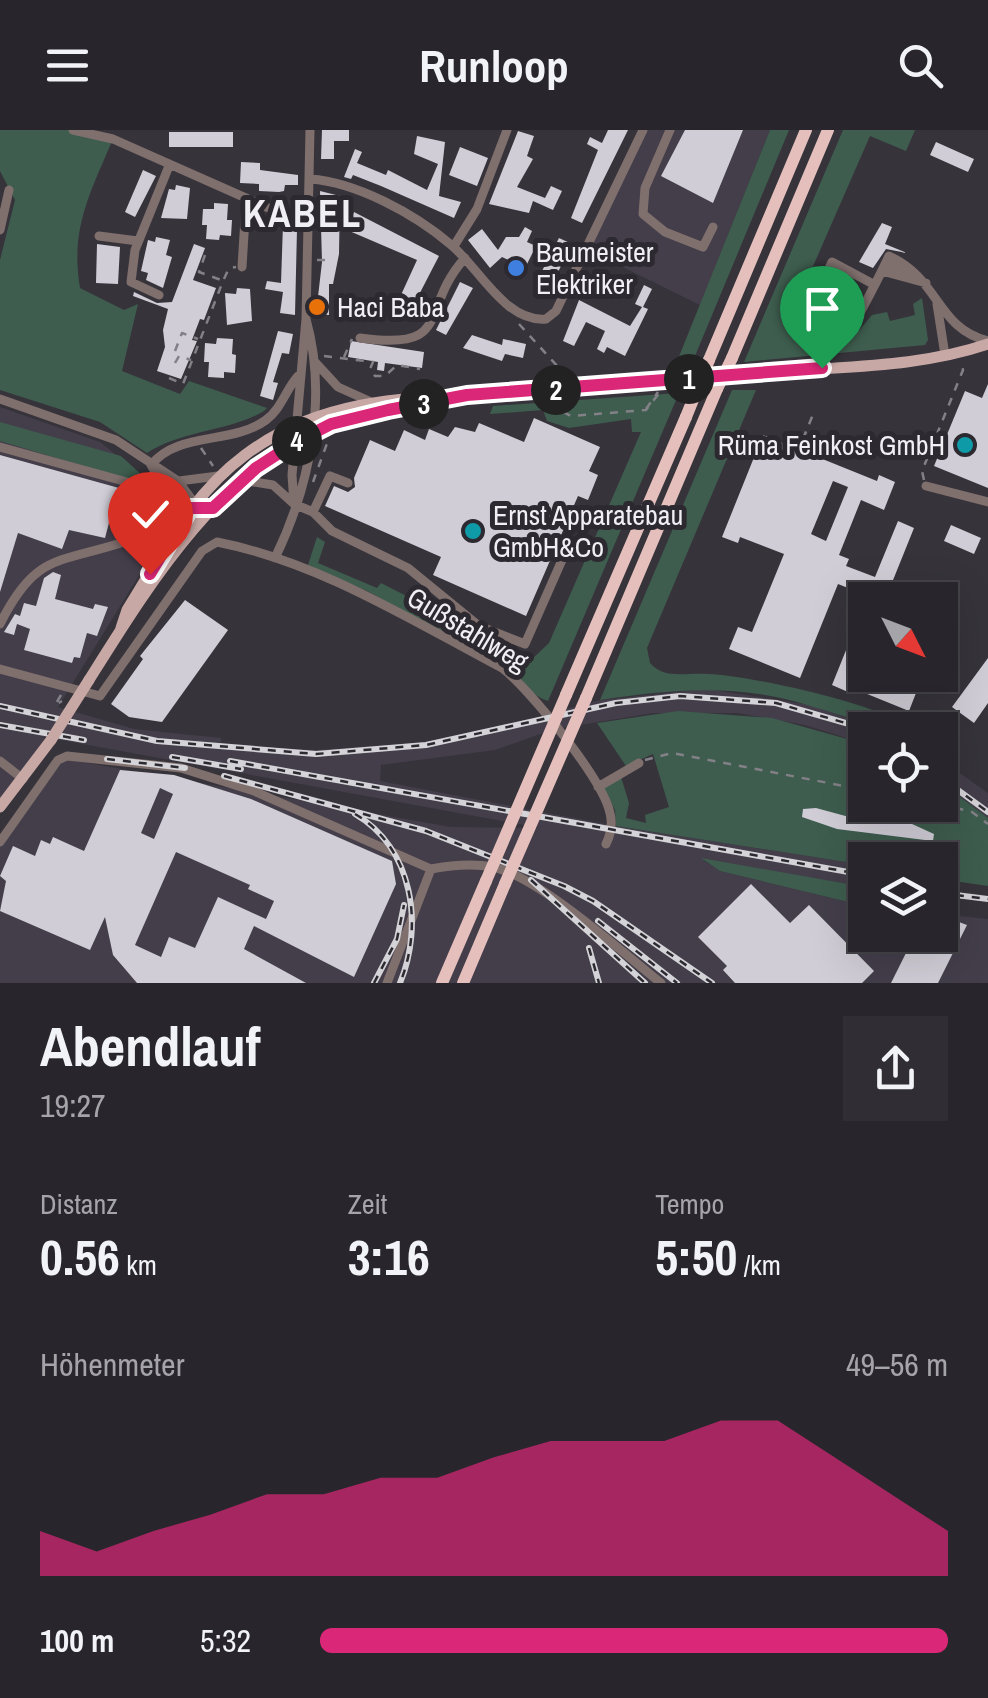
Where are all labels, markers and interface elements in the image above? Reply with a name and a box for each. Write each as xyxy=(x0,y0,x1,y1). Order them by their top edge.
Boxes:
text: Runloop xyxy=(419,35,569,96)
icon: menu xyxy=(40,38,95,93)
icon: search xyxy=(893,38,948,93)
district label: KABEL xyxy=(243,188,363,239)
place label: Baumeister Elektriker xyxy=(536,233,654,303)
marker: Baumeister Elektriker xyxy=(505,257,527,279)
pin xyxy=(780,266,865,369)
icon: arrive xyxy=(795,281,850,336)
place label: Haci Baba xyxy=(337,288,444,326)
marker: Haci Baba xyxy=(306,296,328,318)
pin: 1 xyxy=(664,354,714,404)
text: 1 xyxy=(683,360,695,398)
pin: 2 xyxy=(531,365,581,415)
text: 2 xyxy=(550,371,562,409)
pin: 3 xyxy=(399,379,449,429)
text: 3 xyxy=(418,385,430,423)
pin: 4 xyxy=(272,416,322,466)
text: 4 xyxy=(291,422,303,460)
place label: Rüma Feinkost GmbH xyxy=(718,426,945,464)
marker: Rüma Feinkost GmbH xyxy=(954,434,976,456)
pin xyxy=(108,472,193,575)
icon: check xyxy=(123,487,178,542)
place label: Ernst Apparatebau GmbH&Co xyxy=(493,496,683,566)
marker: Ernst Apparatebau GmbH&Co xyxy=(462,520,484,542)
street label: Gußstahlweg xyxy=(400,578,536,680)
north arrow xyxy=(848,582,958,692)
map controls xyxy=(848,582,958,952)
button: locate xyxy=(848,712,958,822)
button: layers xyxy=(848,842,958,952)
text: Abendlauf xyxy=(40,1009,261,1083)
button: share xyxy=(843,1016,948,1121)
text: 19:27 xyxy=(40,1084,106,1127)
text: Distanz xyxy=(40,1185,118,1223)
text: Zeit xyxy=(348,1185,387,1223)
text: Tempo xyxy=(655,1185,724,1223)
text: 0.56 xyxy=(40,1223,120,1291)
text: 3:16 xyxy=(348,1223,430,1291)
text: 5:50 xyxy=(655,1223,737,1291)
text: km xyxy=(120,1246,157,1284)
text: /km xyxy=(737,1246,781,1284)
text: Höhenmeter xyxy=(40,1343,184,1386)
text: 49–56 m xyxy=(846,1343,948,1386)
text: 100 m xyxy=(40,1619,114,1662)
text: 5:32 xyxy=(200,1619,251,1662)

